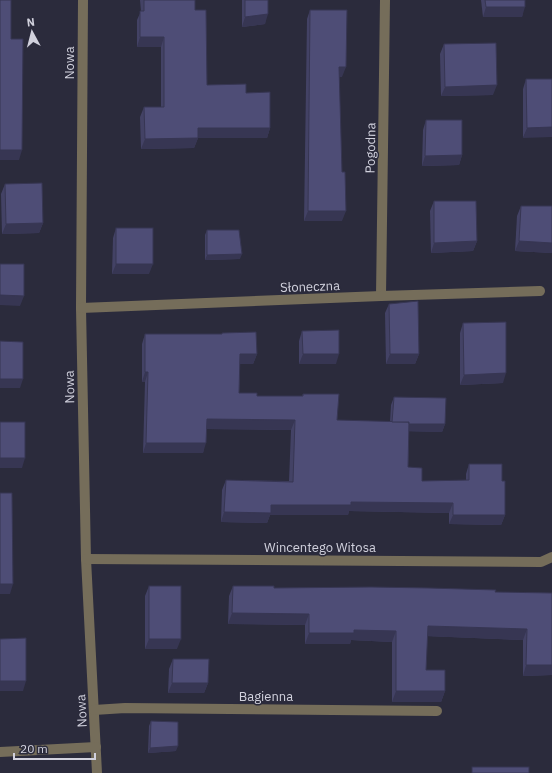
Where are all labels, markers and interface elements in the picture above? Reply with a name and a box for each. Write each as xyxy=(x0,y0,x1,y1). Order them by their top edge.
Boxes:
north arrow xyxy=(12,12,52,52)
text: N xyxy=(26,15,36,30)
street label: Nowa xyxy=(61,46,78,80)
street label: Pogodna xyxy=(362,122,379,174)
street label: Słoneczna xyxy=(280,277,340,296)
street label: Nowa xyxy=(61,370,78,404)
street label: Wincentego Witosa xyxy=(264,539,376,556)
street label: Bagienna xyxy=(239,688,293,705)
street label: Nowa xyxy=(72,694,91,728)
scale bar xyxy=(14,735,95,761)
text: 20 m xyxy=(20,741,48,756)

